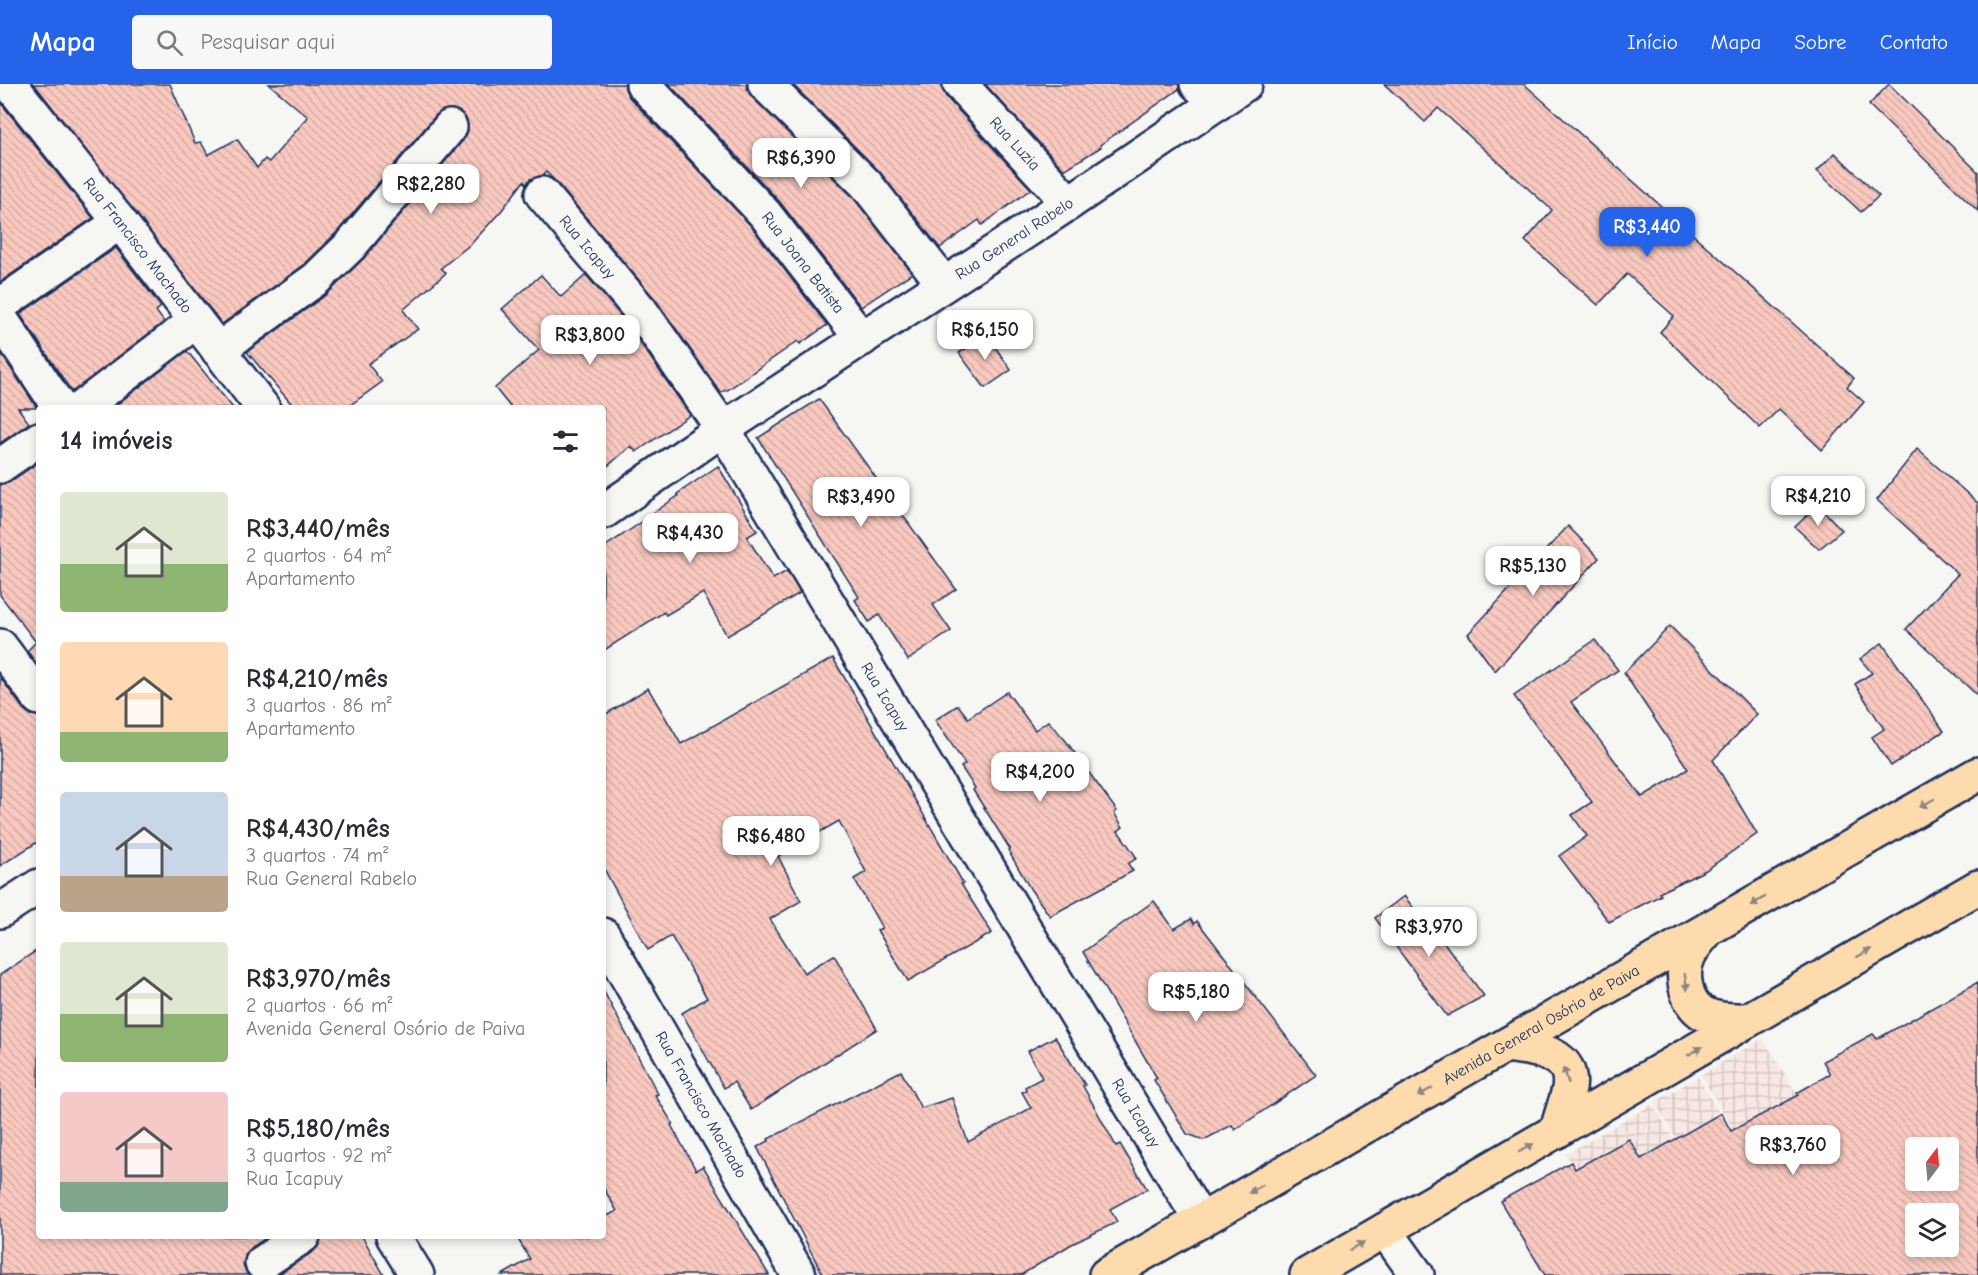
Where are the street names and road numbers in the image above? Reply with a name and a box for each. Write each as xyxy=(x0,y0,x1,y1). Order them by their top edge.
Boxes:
street label: Rua Luzia xyxy=(986,113,1044,174)
street label: Rua Francisco Machado xyxy=(79,174,196,317)
street label: Rua General Rabelo xyxy=(952,194,1077,284)
street label: Rua Joana Batista xyxy=(758,209,848,317)
street label: Rua Icapuy xyxy=(555,212,620,283)
street label: Rua Icapuy xyxy=(857,659,913,736)
street label: Avenida General Osório de Paiva xyxy=(1440,961,1643,1088)
street label: Rua Francisco Machado xyxy=(652,1028,750,1181)
street label: Rua Icapuy xyxy=(1108,1075,1164,1152)

